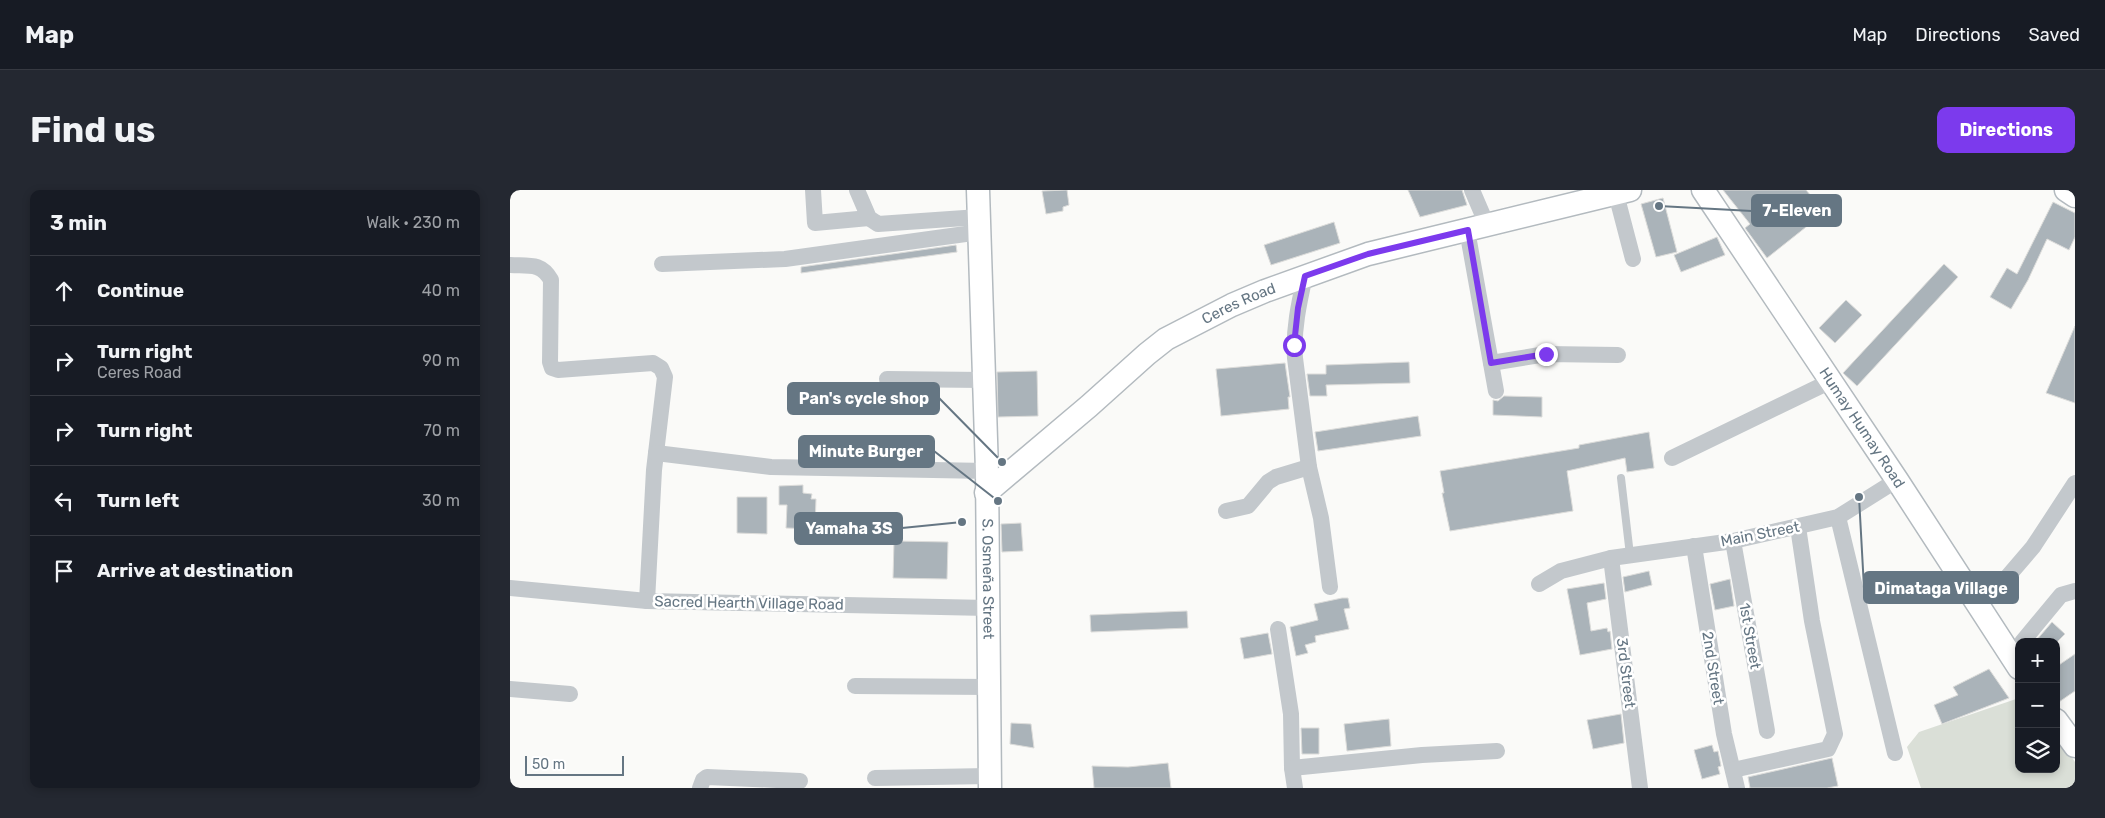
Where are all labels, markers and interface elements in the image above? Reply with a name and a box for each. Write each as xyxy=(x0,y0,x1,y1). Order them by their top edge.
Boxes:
text: Map xyxy=(25,21,74,49)
text: Map xyxy=(1852,24,1887,46)
text: Directions xyxy=(1915,24,2001,46)
text: Saved xyxy=(2029,24,2080,46)
button: Directions xyxy=(1937,107,2075,153)
text: Find us xyxy=(30,109,155,151)
callout: 7-Eleven xyxy=(1752,195,1841,226)
text: 7-Eleven xyxy=(1762,201,1832,220)
text: 3 min xyxy=(50,210,107,235)
text: Walk · 230 m xyxy=(366,213,460,232)
icon: ahead xyxy=(50,277,78,305)
text: Continue xyxy=(97,279,184,302)
street label: Ceres Road xyxy=(1199,279,1278,328)
text: 40 m xyxy=(422,281,460,300)
route start xyxy=(1283,334,1306,357)
text: Turn right xyxy=(97,340,192,363)
route end xyxy=(1535,343,1558,366)
icon: right xyxy=(50,347,78,375)
text: 90 m xyxy=(422,351,460,370)
text: Ceres Road xyxy=(97,363,182,382)
street label: Humay Humay Road xyxy=(1815,364,1909,491)
callout: Pan's cycle shop xyxy=(788,383,939,414)
text: Pan's cycle shop xyxy=(799,389,929,408)
icon: right xyxy=(50,417,78,445)
text: Turn right xyxy=(97,419,192,442)
text: 70 m xyxy=(423,421,460,440)
callout: Minute Burger xyxy=(799,436,934,467)
text: Minute Burger xyxy=(809,442,924,461)
icon: left xyxy=(50,487,78,515)
text: Turn left xyxy=(97,489,179,512)
text: 30 m xyxy=(422,491,460,510)
callout: Yamaha 3S xyxy=(795,513,902,544)
street label: S. Osmeña Street xyxy=(978,518,998,639)
street label: Main Street xyxy=(1719,518,1801,550)
text: Yamaha 3S xyxy=(805,519,893,538)
icon: arrive xyxy=(50,557,78,585)
text: Arrive at destination xyxy=(97,559,293,582)
callout: Dimataga Village xyxy=(1864,572,2018,603)
text: Dimataga Village xyxy=(1874,579,2008,598)
street label: Sacred Hearth Village Road xyxy=(654,592,844,614)
street label: 1st Street xyxy=(1735,601,1765,671)
street label: 2nd Street xyxy=(1698,630,1728,706)
street label: 3rd Street xyxy=(1613,637,1639,709)
map controls xyxy=(2015,638,2060,773)
button: + xyxy=(2015,638,2060,683)
button: − xyxy=(2015,683,2060,728)
button: layers xyxy=(2015,728,2060,773)
scale bar xyxy=(525,753,624,776)
text: 50 m xyxy=(532,756,565,773)

